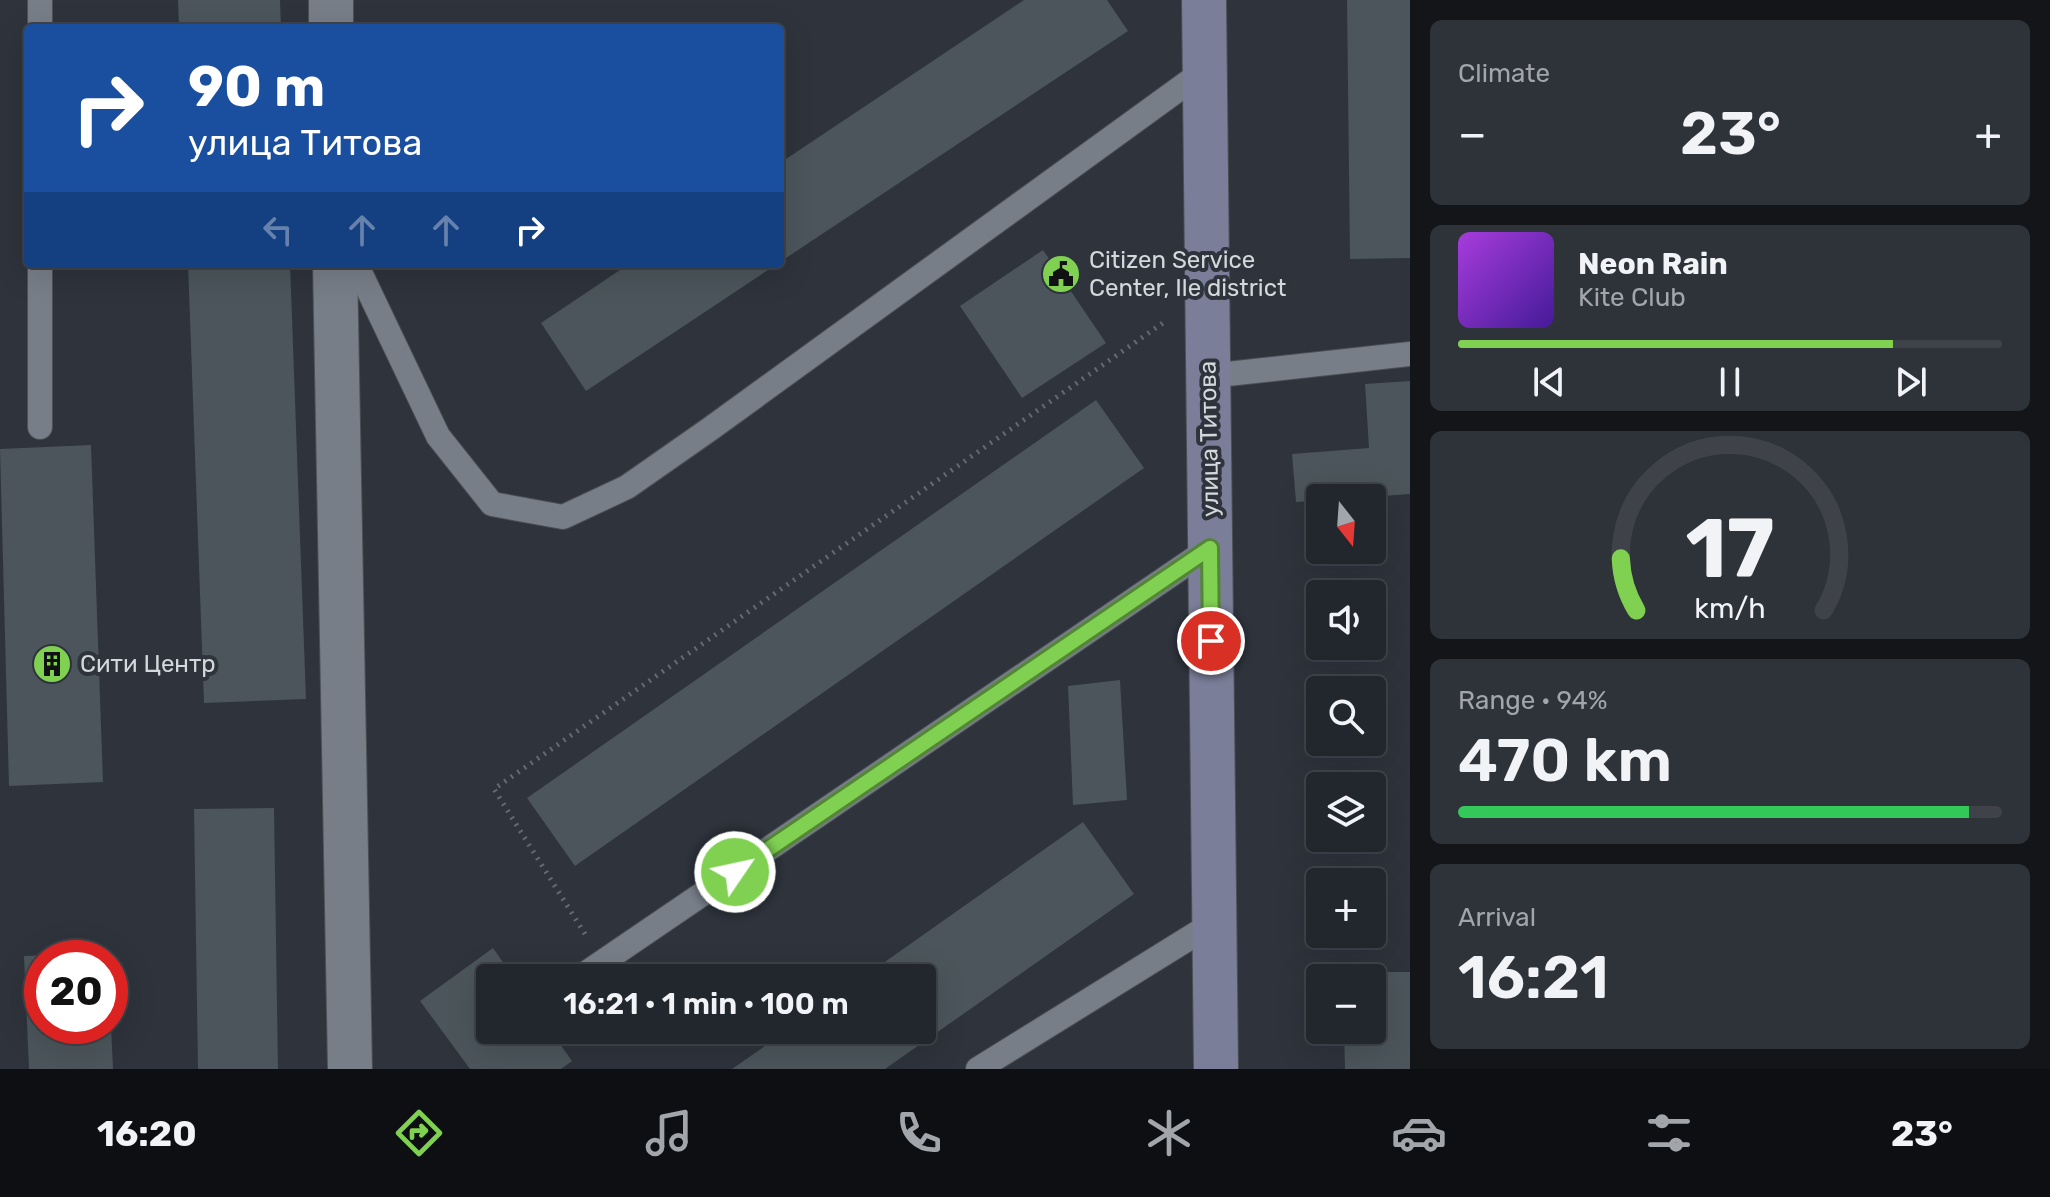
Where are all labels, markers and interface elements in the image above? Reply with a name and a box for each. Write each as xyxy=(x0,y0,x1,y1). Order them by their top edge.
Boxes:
text: 90 m xyxy=(188,54,325,120)
icon: right xyxy=(56,56,160,160)
text: Climate xyxy=(1458,58,1550,89)
text: 23° xyxy=(1680,98,1781,169)
text: − xyxy=(1458,108,1487,160)
text: + xyxy=(1975,108,2002,160)
text: улица Титова xyxy=(188,121,422,164)
icon: left xyxy=(256,208,300,252)
icon: ahead xyxy=(340,208,384,252)
icon: ahead xyxy=(424,208,468,252)
icon: right xyxy=(508,208,552,252)
place label: Citizen Service Center, Ile district xyxy=(1089,246,1286,302)
text: Neon Rain xyxy=(1578,246,1728,282)
public building icon: Citizen Service Center, Ile district xyxy=(1040,253,1082,295)
text: Kite Club xyxy=(1578,282,1686,313)
icon: previous xyxy=(1527,360,1571,404)
icon: pause xyxy=(1708,360,1752,404)
icon: next xyxy=(1889,360,1933,404)
street label: улица Титова xyxy=(1194,361,1224,517)
north arrow xyxy=(1306,484,1386,564)
map controls xyxy=(1306,484,1386,1044)
text: 17 xyxy=(1685,498,1775,597)
button: sound xyxy=(1306,580,1386,660)
text: km/h xyxy=(1694,591,1766,625)
pin xyxy=(1177,607,1245,675)
icon: arrive xyxy=(1189,619,1233,663)
building icon: Сити Центр xyxy=(31,643,73,685)
place label: Сити Центр xyxy=(80,650,216,678)
button: search xyxy=(1306,676,1386,756)
text: Range · 94% xyxy=(1458,685,1608,716)
text: 470 km xyxy=(1458,725,1672,796)
button: layers xyxy=(1306,772,1386,852)
position arrow xyxy=(693,830,777,914)
button: + xyxy=(1306,868,1386,948)
text: Arrival xyxy=(1458,902,1536,933)
speed limit sign: 20 xyxy=(24,940,128,1044)
text: 16:21 xyxy=(1458,942,1609,1013)
button: − xyxy=(1306,964,1386,1044)
text: 16:21 · 1 min · 100 m xyxy=(563,986,849,1022)
icon: directions xyxy=(391,1105,447,1161)
icon: music xyxy=(641,1105,697,1161)
icon: phone xyxy=(891,1105,947,1161)
icon: climate xyxy=(1141,1105,1197,1161)
icon: car xyxy=(1391,1105,1447,1161)
icon: filters xyxy=(1641,1105,1697,1161)
text: 16:20 xyxy=(97,1112,197,1155)
text: 23° xyxy=(1891,1112,1953,1155)

